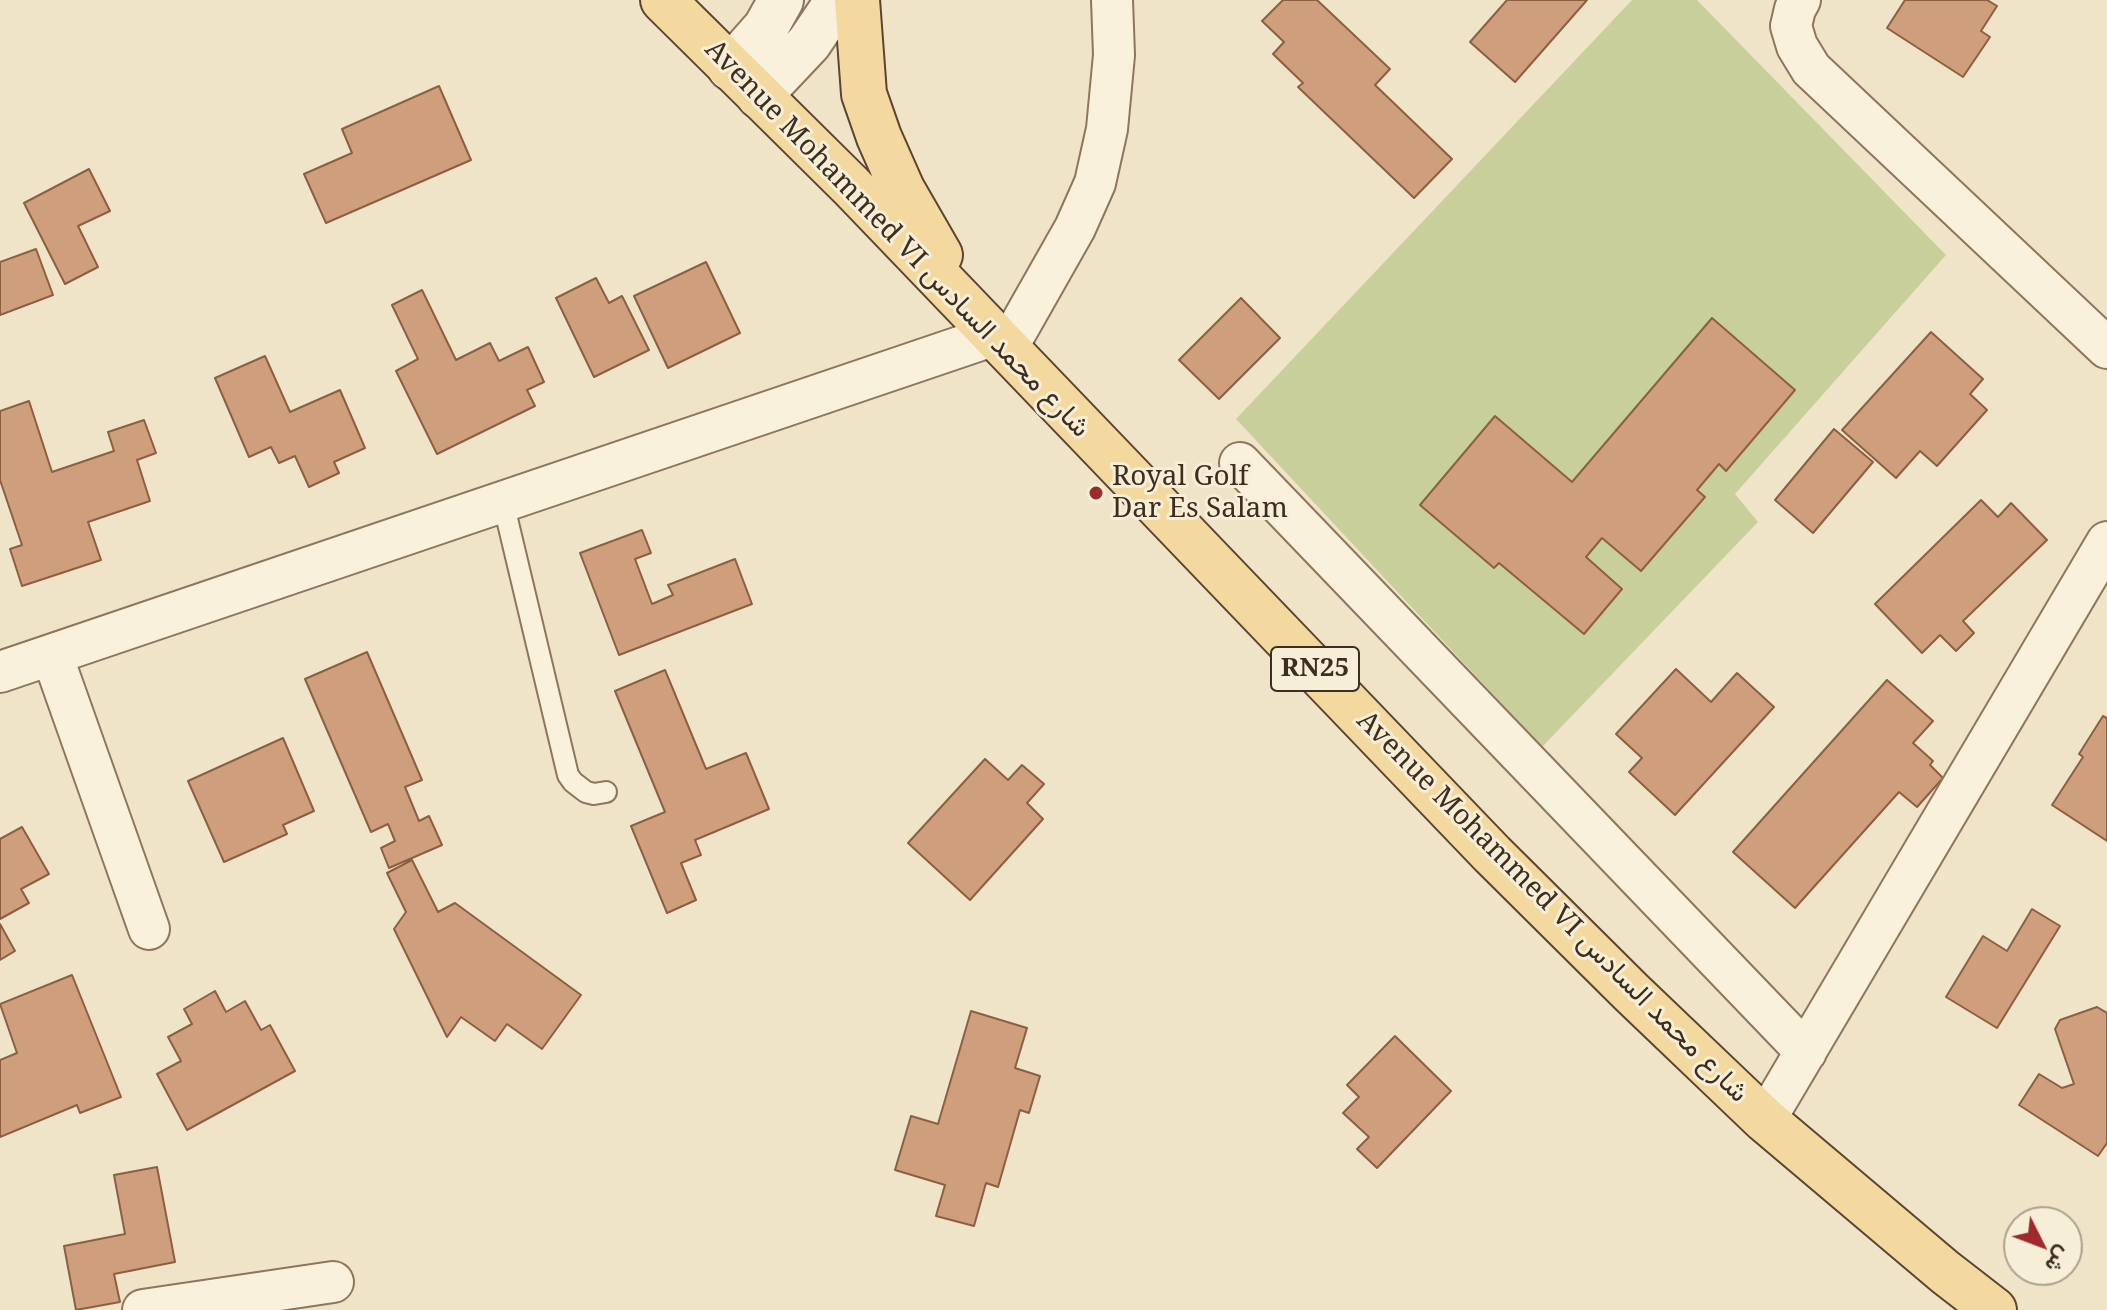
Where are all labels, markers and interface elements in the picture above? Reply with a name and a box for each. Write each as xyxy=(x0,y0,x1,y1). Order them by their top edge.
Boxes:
street label: Avenue Mohammed VI شارع محمد السادس xyxy=(697,33,1097,445)
place label: Royal Golf Dar Es Salam xyxy=(1112,460,1288,526)
marker: Royal Golf Dar Es Salam xyxy=(1087,484,1105,502)
road number: RN25 xyxy=(1271,647,1359,691)
street label: Avenue Mohammed VI شارع محمد السادس xyxy=(1349,704,1755,1110)
north arrow xyxy=(2003,1206,2083,1286)
text: ش xyxy=(2039,1241,2079,1281)

